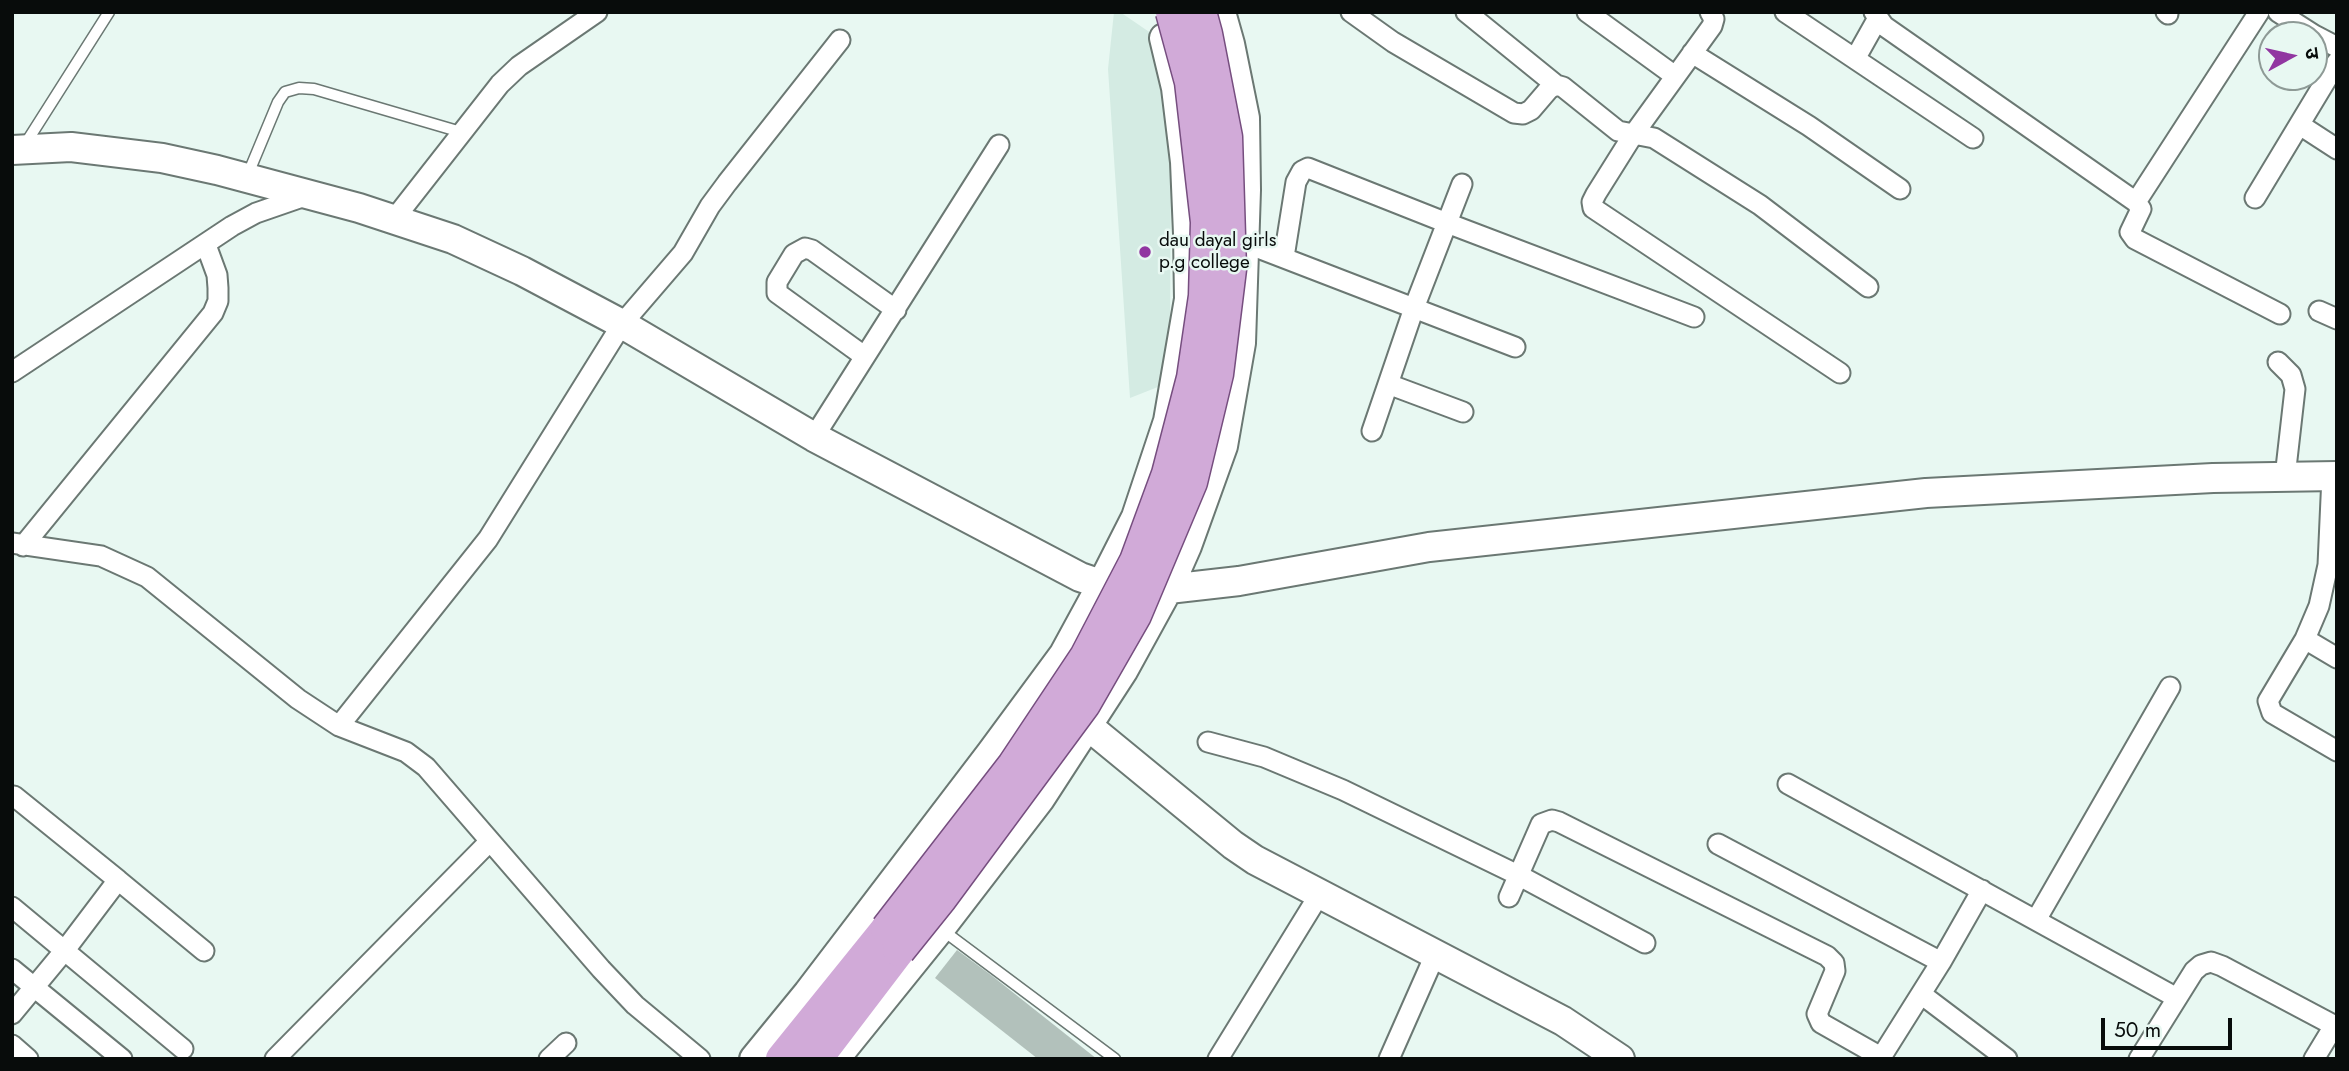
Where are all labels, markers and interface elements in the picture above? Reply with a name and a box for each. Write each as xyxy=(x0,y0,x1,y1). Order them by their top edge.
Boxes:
north arrow xyxy=(2258,21,2328,91)
text: उ xyxy=(2298,46,2326,61)
place label: dau dayal girls p.g college xyxy=(1159,230,1276,274)
marker: dau dayal girls p.g college xyxy=(1137,244,1153,260)
scale bar xyxy=(2104,1004,2235,1048)
text: 50 m xyxy=(2114,1015,2161,1045)

